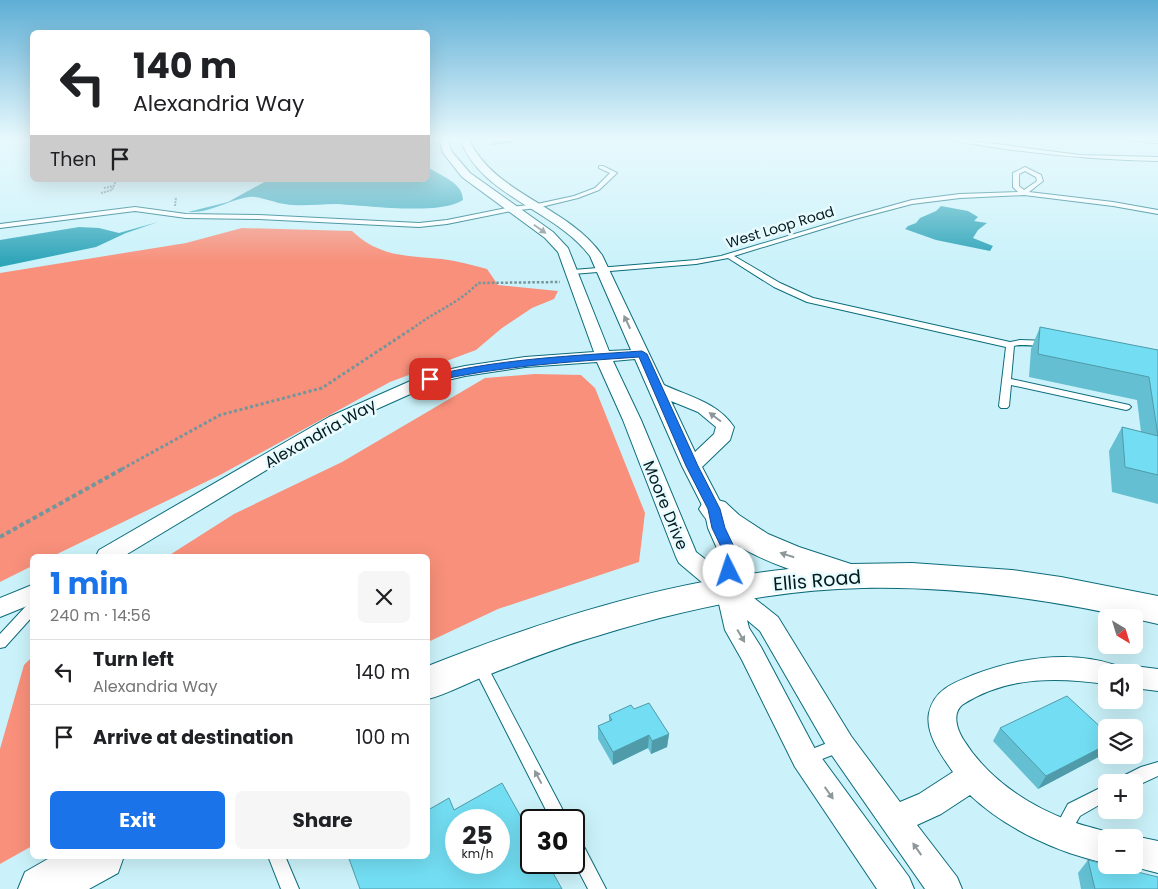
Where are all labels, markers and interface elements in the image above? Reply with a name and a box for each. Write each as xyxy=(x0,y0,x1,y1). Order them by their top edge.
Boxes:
text: 140 m xyxy=(133,41,237,90)
icon: left xyxy=(50,50,115,115)
text: Alexandria Way xyxy=(133,88,304,119)
icon: arrive xyxy=(106,145,134,173)
text: Then xyxy=(50,146,96,173)
street label: West Loop Road xyxy=(723,201,837,253)
one-way arrow xyxy=(534,224,547,234)
one-way arrow xyxy=(623,315,631,329)
pin xyxy=(409,358,451,400)
icon: arrive xyxy=(416,365,444,393)
street label: Alexandria Way xyxy=(260,393,380,474)
one-way arrow xyxy=(708,412,722,422)
street label: Moore Drive xyxy=(637,457,694,553)
position arrow xyxy=(702,544,754,596)
one-way arrow xyxy=(779,551,794,559)
text: 1 min xyxy=(50,562,128,605)
street label: Ellis Road xyxy=(772,563,862,598)
button: close xyxy=(358,571,410,623)
text: 240 m · 14:56 xyxy=(50,604,151,627)
north arrow xyxy=(1098,609,1142,654)
map controls xyxy=(1098,609,1143,874)
one-way arrow xyxy=(737,629,745,644)
text: Turn left xyxy=(93,646,174,673)
icon: left xyxy=(50,658,78,686)
text: 140 m xyxy=(355,659,410,686)
button: sound xyxy=(1098,664,1143,709)
text: Alexandria Way xyxy=(93,675,218,698)
button: layers xyxy=(1098,719,1143,764)
icon: arrive xyxy=(50,723,78,751)
text: Arrive at destination xyxy=(93,724,294,751)
text: 100 m xyxy=(355,724,410,751)
one-way arrow xyxy=(534,770,542,784)
button: + xyxy=(1098,774,1143,819)
one-way arrow xyxy=(824,786,834,800)
button: Exit xyxy=(50,791,225,849)
button: Share xyxy=(235,791,410,849)
speed limit sign: 30 xyxy=(520,809,585,874)
text: 25 xyxy=(462,818,493,853)
button: − xyxy=(1098,829,1143,874)
one-way arrow xyxy=(911,843,922,856)
text: km/h xyxy=(462,845,493,862)

